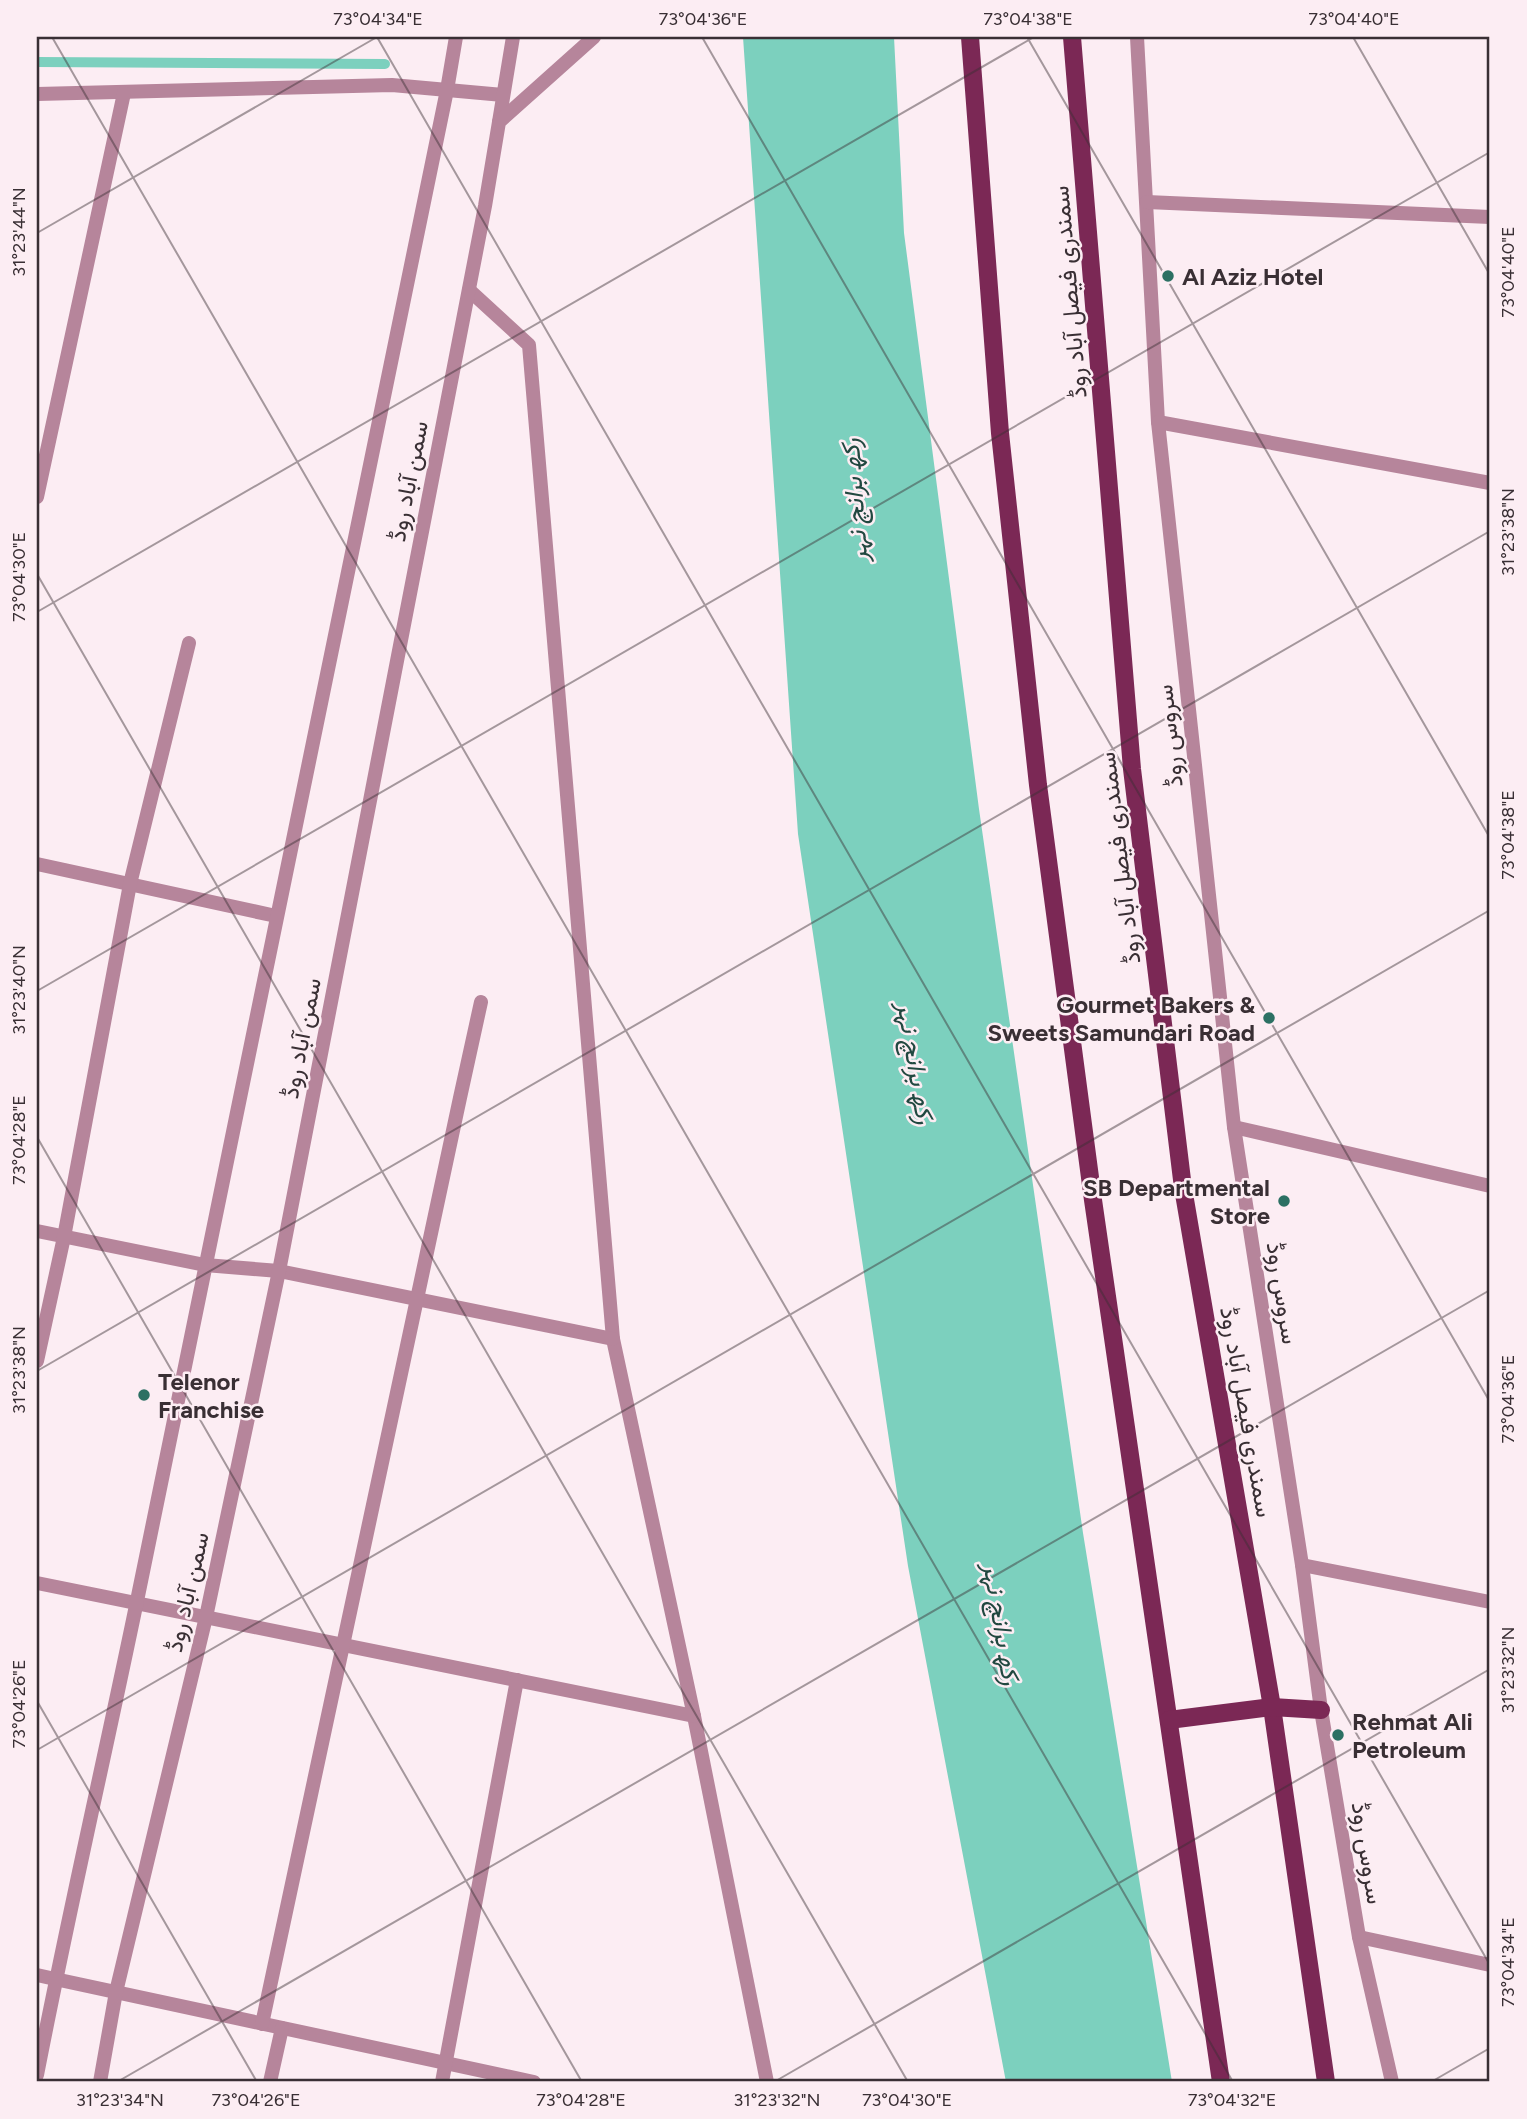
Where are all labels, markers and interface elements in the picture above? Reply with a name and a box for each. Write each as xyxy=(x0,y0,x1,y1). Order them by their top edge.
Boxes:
text: 73°04'34"E xyxy=(333,8,423,30)
text: 73°04'36"E xyxy=(659,8,747,30)
text: 73°04'38"E xyxy=(983,8,1073,30)
text: 73°04'40"E xyxy=(1308,8,1400,30)
street label: سمندری فیصل آباد روڈ xyxy=(1045,184,1094,399)
text: 31°23'44"N xyxy=(8,187,30,277)
text: 73°04'40"E xyxy=(1497,226,1519,318)
place label: Al Aziz Hotel xyxy=(1182,262,1323,291)
marker: Al Aziz Hotel xyxy=(1160,268,1176,284)
street label: سمن آباد روڈ xyxy=(382,418,435,544)
water label: رکھ برانچ نہر xyxy=(834,437,876,565)
text: 31°23'38"N xyxy=(1497,488,1519,576)
text: 73°04'30"E xyxy=(8,532,30,622)
street label: سروس روڈ xyxy=(1149,683,1190,789)
street label: سمندری فیصل آباد روڈ xyxy=(1092,750,1147,966)
text: 73°04'38"E xyxy=(1497,790,1519,880)
text: 31°23'40"N xyxy=(8,945,30,1035)
street label: سمن آباد روڈ xyxy=(275,975,328,1101)
place label: Gourmet Bakers & Sweets Samundari Road xyxy=(987,990,1255,1047)
water label: رکھ برانچ نہر xyxy=(888,998,941,1127)
marker: Gourmet Bakers & Sweets Samundari Road xyxy=(1261,1010,1277,1026)
text: 73°04'28"E xyxy=(8,1095,30,1185)
place label: SB Departmental Store xyxy=(1083,1173,1270,1230)
marker: SB Departmental Store xyxy=(1276,1193,1292,1209)
street label: سروس روڈ xyxy=(1260,1240,1305,1346)
street label: سمندری فیصل آباد روڈ xyxy=(1213,1304,1280,1520)
text: 31°23'38"N xyxy=(8,1326,30,1414)
text: 73°04'36"E xyxy=(1497,1355,1519,1443)
place label: Telenor Franchise xyxy=(158,1367,264,1424)
marker: Telenor Franchise xyxy=(136,1387,152,1403)
street label: سمن آباد روڈ xyxy=(159,1529,216,1655)
water label: رکھ برانچ نہر xyxy=(974,1559,1027,1688)
text: 31°23'32"N xyxy=(1497,1627,1519,1713)
text: 73°04'26"E xyxy=(8,1659,30,1749)
place label: Rehmat Ali Petroleum xyxy=(1352,1707,1473,1764)
marker: Rehmat Ali Petroleum xyxy=(1330,1727,1346,1743)
street label: سروس روڈ xyxy=(1345,1800,1390,1906)
text: 73°04'34"E xyxy=(1497,1917,1519,2007)
text: 31°23'34"N xyxy=(76,2089,164,2111)
text: 73°04'26"E xyxy=(211,2089,301,2111)
text: 73°04'28"E xyxy=(536,2089,626,2111)
text: 31°23'32"N xyxy=(734,2089,820,2111)
text: 73°04'30"E xyxy=(862,2089,952,2111)
text: 73°04'32"E xyxy=(1188,2089,1276,2111)

